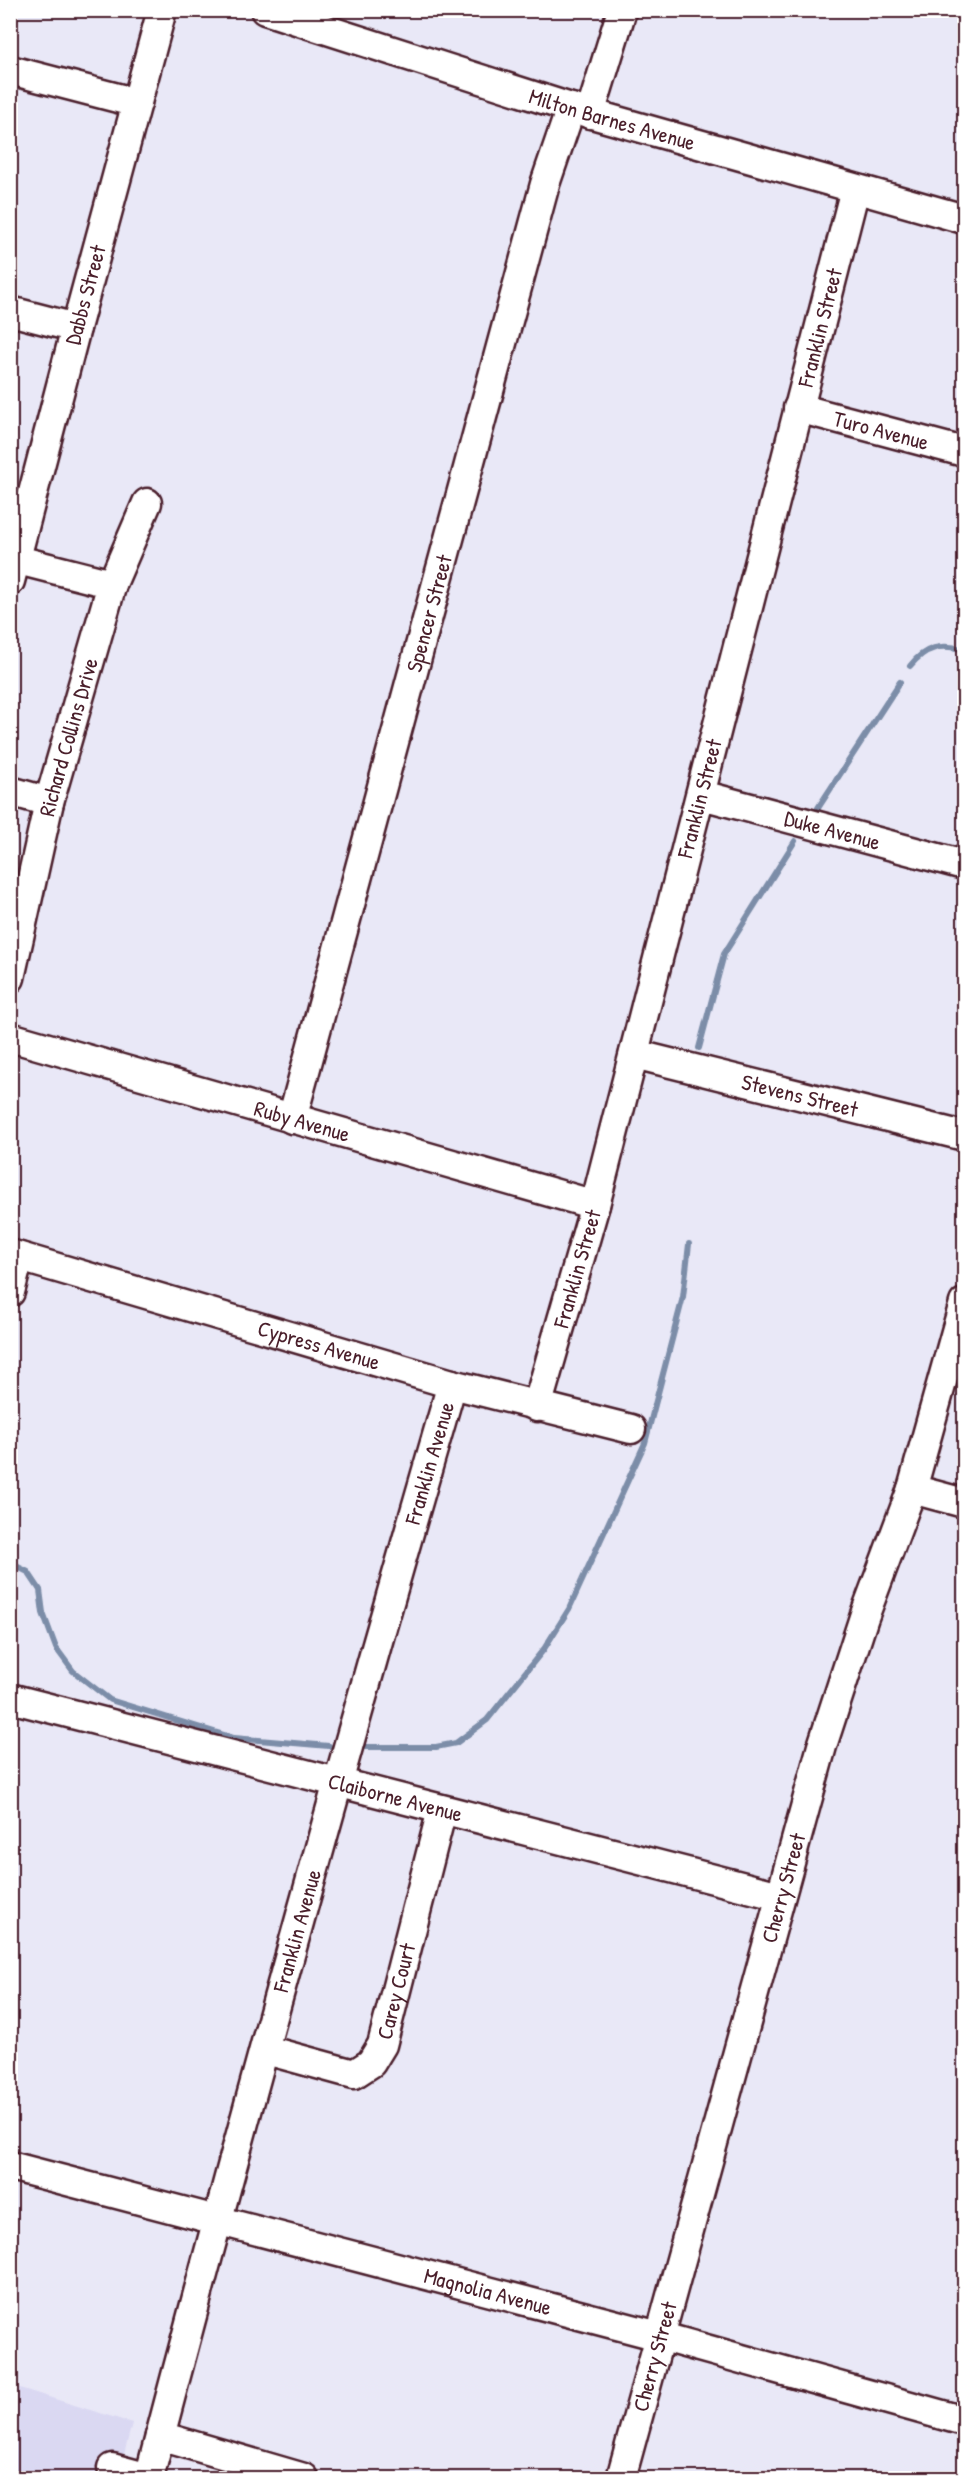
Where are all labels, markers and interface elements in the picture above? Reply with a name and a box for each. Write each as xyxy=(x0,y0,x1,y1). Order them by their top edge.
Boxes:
street label: Milton Barnes Avenue xyxy=(525,81,699,157)
street label: Dabbs Street xyxy=(57,241,113,348)
street label: Franklin Street xyxy=(790,264,849,391)
street label: Turo Avenue xyxy=(830,403,932,457)
street label: Spencer Street xyxy=(399,551,459,675)
street label: Richard Collins Drive xyxy=(31,654,105,819)
street label: Franklin Street xyxy=(669,735,729,862)
street label: Duke Avenue xyxy=(781,803,884,857)
street label: Stevens Street xyxy=(739,1066,862,1124)
street label: Ruby Avenue xyxy=(251,1093,354,1149)
street label: Franklin Street xyxy=(545,1206,608,1332)
street label: Cypress Avenue xyxy=(254,1313,384,1377)
street label: Franklin Avenue xyxy=(397,1398,461,1529)
street label: Claiborne Avenue xyxy=(325,1765,466,1829)
street label: Cherry Street xyxy=(754,1829,813,1946)
street label: Franklin Avenue xyxy=(265,1866,328,1996)
street label: Carey Court xyxy=(369,1940,422,2043)
street label: Magnolia Avenue xyxy=(421,2260,555,2322)
street label: Cherry Street xyxy=(625,2298,684,2415)

